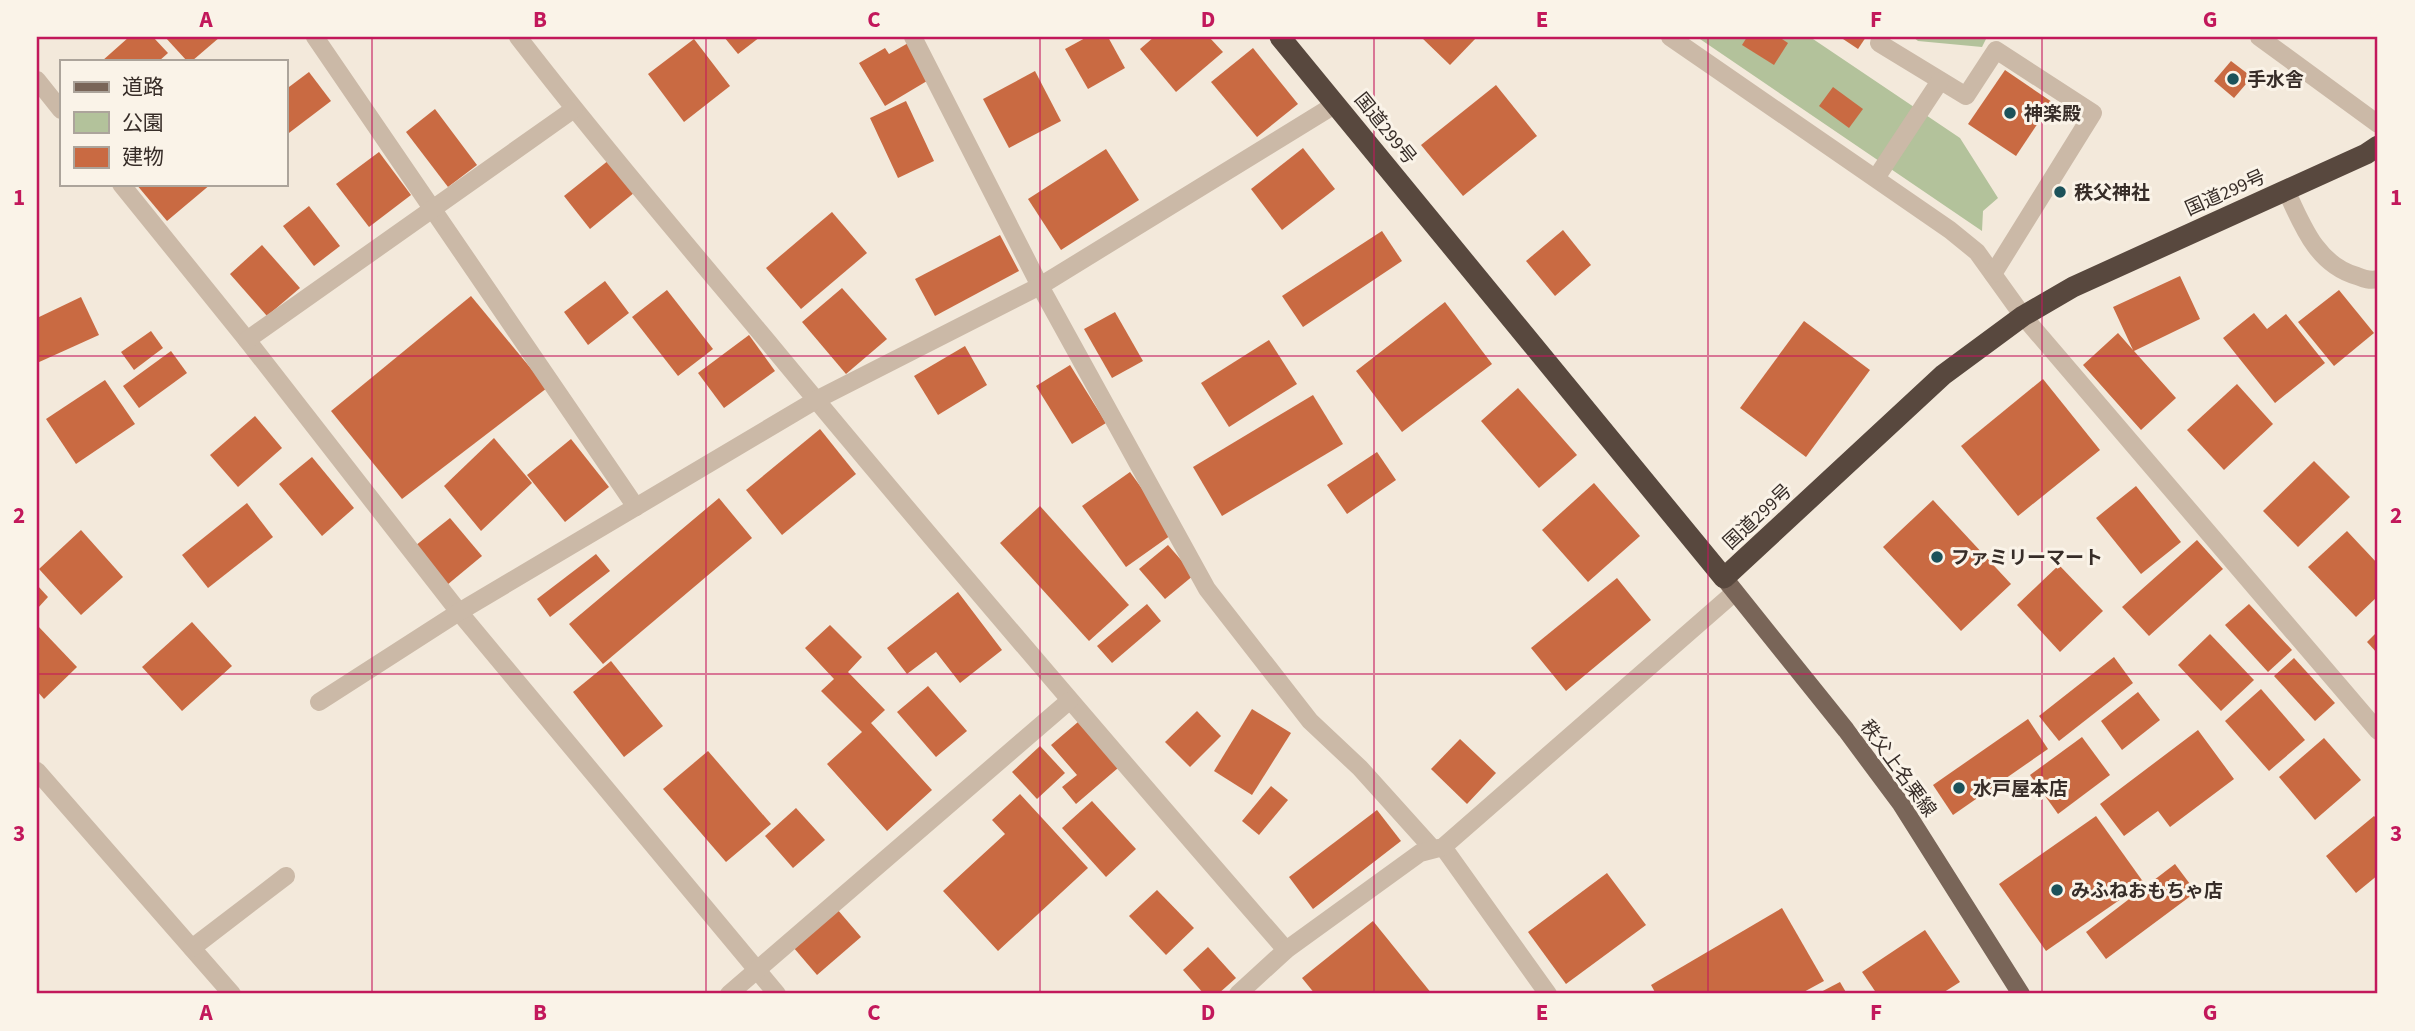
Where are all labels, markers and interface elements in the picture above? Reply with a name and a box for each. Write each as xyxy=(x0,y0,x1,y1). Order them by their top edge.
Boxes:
text: A xyxy=(198,3,213,36)
text: B xyxy=(533,3,547,36)
text: C xyxy=(867,3,881,36)
text: D xyxy=(1201,3,1215,36)
text: E xyxy=(1536,3,1548,36)
text: F xyxy=(1870,3,1882,36)
text: G xyxy=(2203,3,2217,36)
legend xyxy=(60,60,287,186)
place label: 手水舎 xyxy=(2247,67,2304,94)
marker: 手水舎 xyxy=(2225,71,2241,87)
text: 道路 xyxy=(122,72,164,102)
street label: 国道299号 xyxy=(1347,87,1422,171)
place label: 神楽殿 xyxy=(2024,101,2081,128)
marker: 神楽殿 xyxy=(2002,105,2018,121)
text: 公園 xyxy=(122,108,164,138)
text: 建物 xyxy=(122,142,164,172)
street label: 国道299号 xyxy=(2181,164,2270,223)
place label: 秩父神社 xyxy=(2074,180,2150,207)
text: 1 xyxy=(13,181,25,214)
text: 1 xyxy=(2390,181,2402,214)
marker: 秩父神社 xyxy=(2052,184,2068,200)
street label: 国道299号 xyxy=(1718,478,1798,556)
text: 2 xyxy=(13,499,25,532)
text: 2 xyxy=(2390,499,2402,532)
place label: ファミリーマート xyxy=(1951,545,2103,572)
marker: ファミリーマート xyxy=(1929,549,1945,565)
street label: 秩父上名栗線 xyxy=(1853,715,1942,823)
place label: 水戸屋本店 xyxy=(1973,776,2068,803)
marker: 水戸屋本店 xyxy=(1951,780,1967,796)
text: 3 xyxy=(13,817,25,850)
text: 3 xyxy=(2390,817,2402,850)
place label: みふねおもちゃ店 xyxy=(2071,878,2223,905)
marker: みふねおもちゃ店 xyxy=(2049,882,2065,898)
text: A xyxy=(198,996,213,1029)
text: B xyxy=(533,996,547,1029)
text: C xyxy=(867,996,881,1029)
text: D xyxy=(1201,996,1215,1029)
text: E xyxy=(1536,996,1548,1029)
text: F xyxy=(1870,996,1882,1029)
text: G xyxy=(2203,996,2217,1029)

